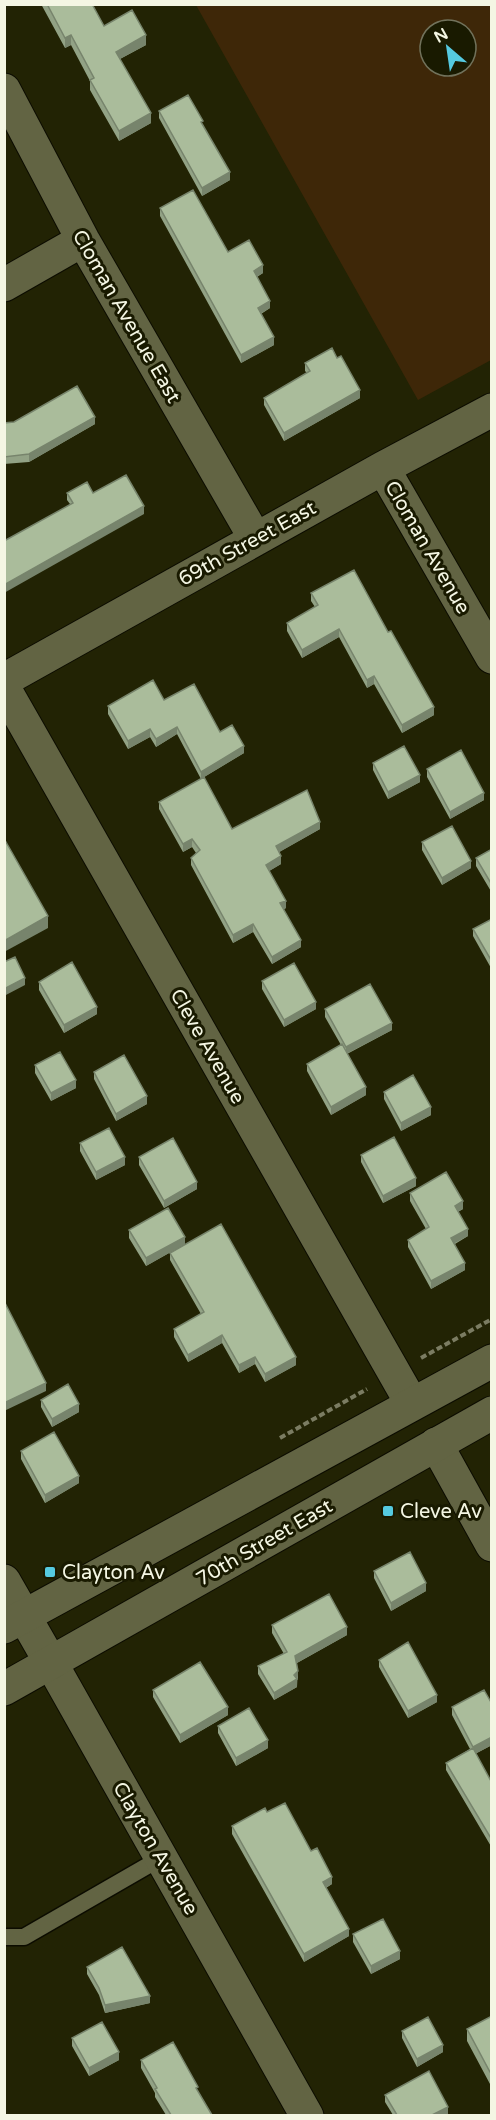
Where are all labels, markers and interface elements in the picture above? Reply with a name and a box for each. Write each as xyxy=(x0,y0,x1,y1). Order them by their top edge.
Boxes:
north arrow xyxy=(418,18,478,78)
text: N xyxy=(431,24,452,48)
street label: Cloman Avenue East xyxy=(67,226,186,408)
street label: Cloman Avenue xyxy=(379,477,475,618)
street label: 69th Street East xyxy=(175,496,321,592)
street label: Cleve Avenue xyxy=(165,985,250,1108)
street label: 70th Street East xyxy=(192,1494,337,1592)
place label: Cleve Av xyxy=(400,1500,482,1524)
marker: Cleve Av xyxy=(381,1504,395,1518)
place label: Clayton Av xyxy=(62,1561,165,1585)
marker: Clayton Av xyxy=(43,1565,57,1579)
street label: Clayton Avenue xyxy=(107,1778,203,1919)

